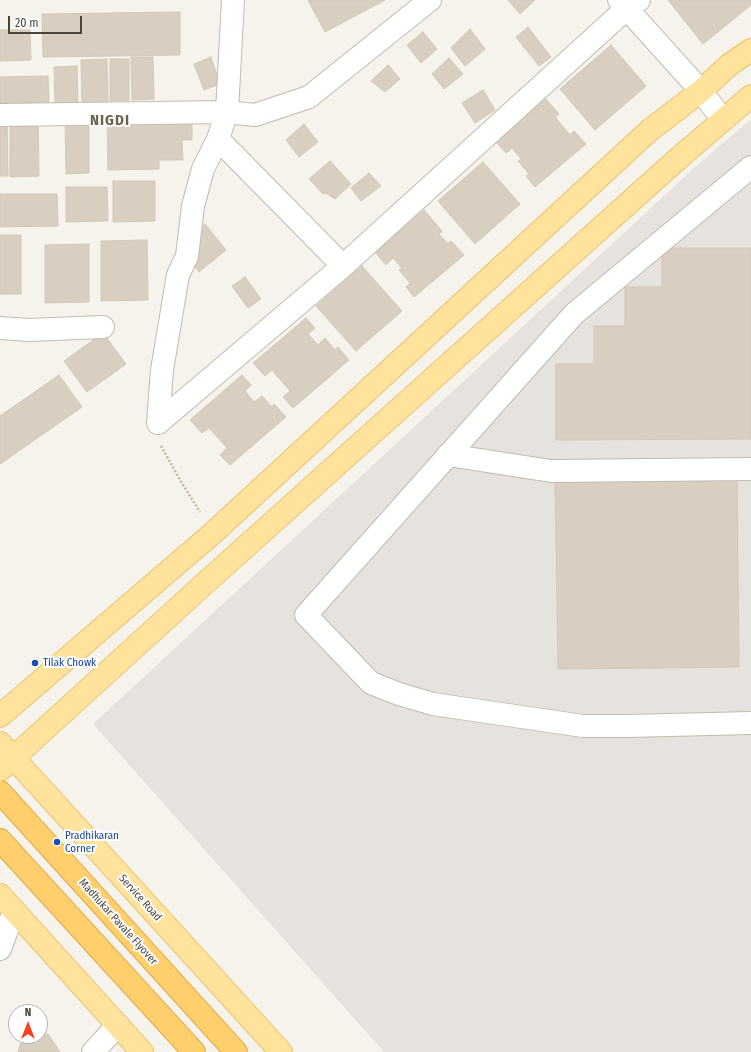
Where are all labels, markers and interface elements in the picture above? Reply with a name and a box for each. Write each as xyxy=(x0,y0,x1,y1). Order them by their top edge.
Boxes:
scale bar xyxy=(10,8,84,34)
text: 20 m xyxy=(15,16,39,30)
district label: NIGDI xyxy=(90,112,130,130)
place label: Tilak Chowk xyxy=(43,656,96,670)
marker: Tilak Chowk xyxy=(30,658,40,668)
place label: Pradhikaran Corner xyxy=(65,829,119,855)
marker: Pradhikaran Corner xyxy=(52,837,62,847)
street label: Service Road xyxy=(116,872,164,924)
street label: Madhukar Pavale Flyover xyxy=(76,876,160,968)
north arrow xyxy=(8,1004,48,1044)
text: N xyxy=(25,1006,31,1019)

